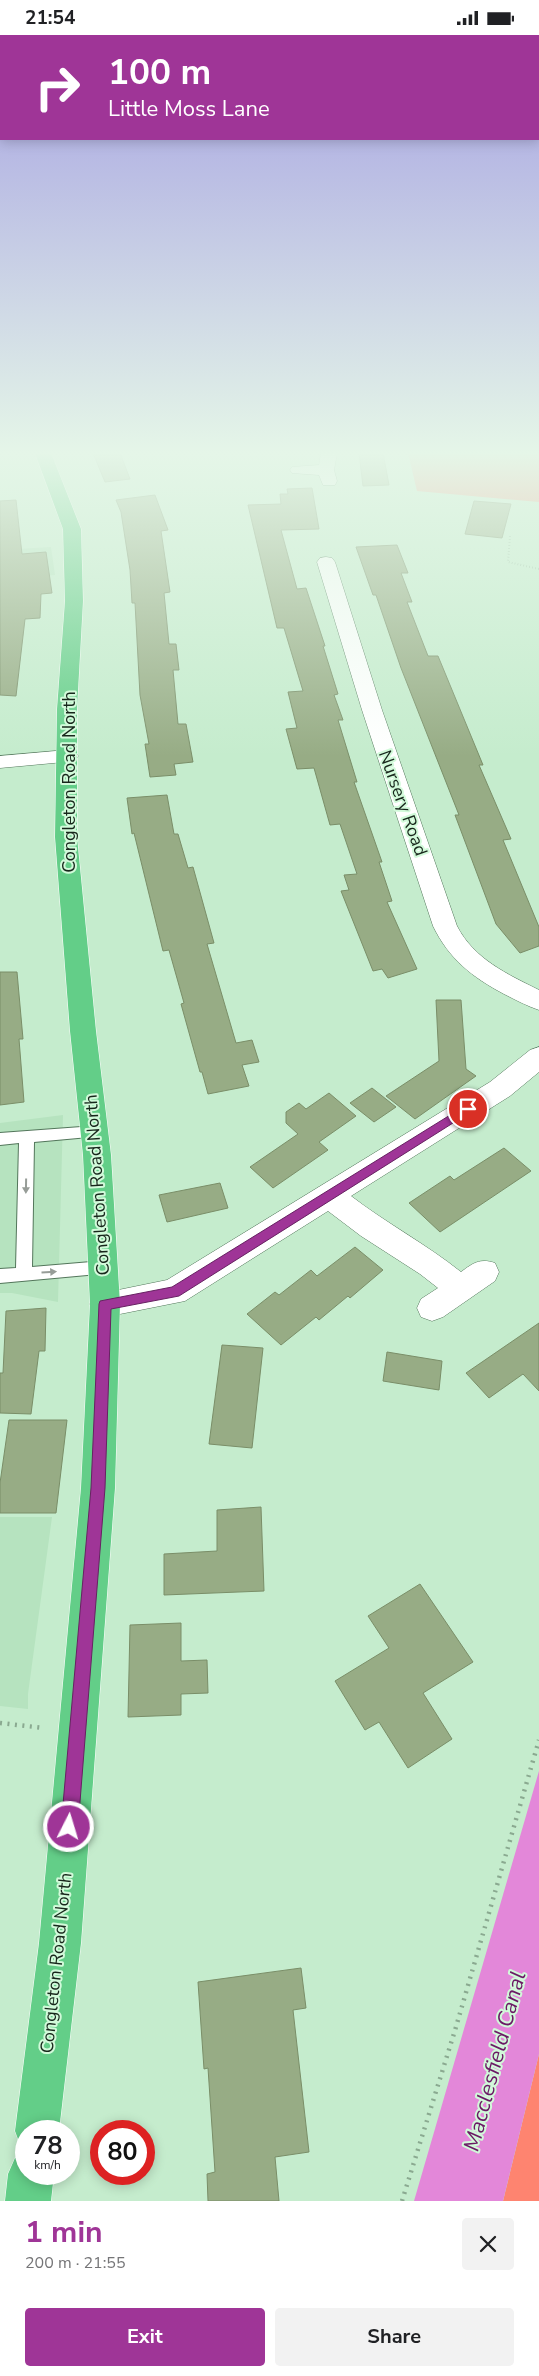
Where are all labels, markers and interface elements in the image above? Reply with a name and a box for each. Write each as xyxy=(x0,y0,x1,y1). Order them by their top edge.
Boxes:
text: 21:54 xyxy=(25,5,75,31)
text: 100 m xyxy=(108,49,211,96)
icon: right xyxy=(25,55,90,120)
text: Little Moss Lane xyxy=(108,94,270,124)
street label: Congleton Road North xyxy=(57,691,81,873)
street label: Nursery Road xyxy=(373,747,433,859)
pin xyxy=(447,1088,489,1130)
street label: Congleton Road North xyxy=(79,1094,115,1276)
icon: arrive xyxy=(454,1095,482,1123)
one-way arrow xyxy=(22,1178,30,1194)
one-way arrow xyxy=(41,1268,57,1276)
position arrow xyxy=(42,1800,94,1852)
street label: Congleton Road North xyxy=(35,1872,77,2054)
water label: Macclesfield Canal xyxy=(457,1968,533,2154)
speed limit sign: 80 xyxy=(90,2120,155,2185)
text: 78 xyxy=(32,2129,63,2163)
text: km/h xyxy=(34,2157,61,2173)
text: 1 min xyxy=(25,2212,103,2253)
button: close xyxy=(462,2218,514,2270)
text: 200 m · 21:55 xyxy=(25,2252,126,2274)
button: Exit xyxy=(25,2308,265,2366)
button: Share xyxy=(275,2308,514,2366)

